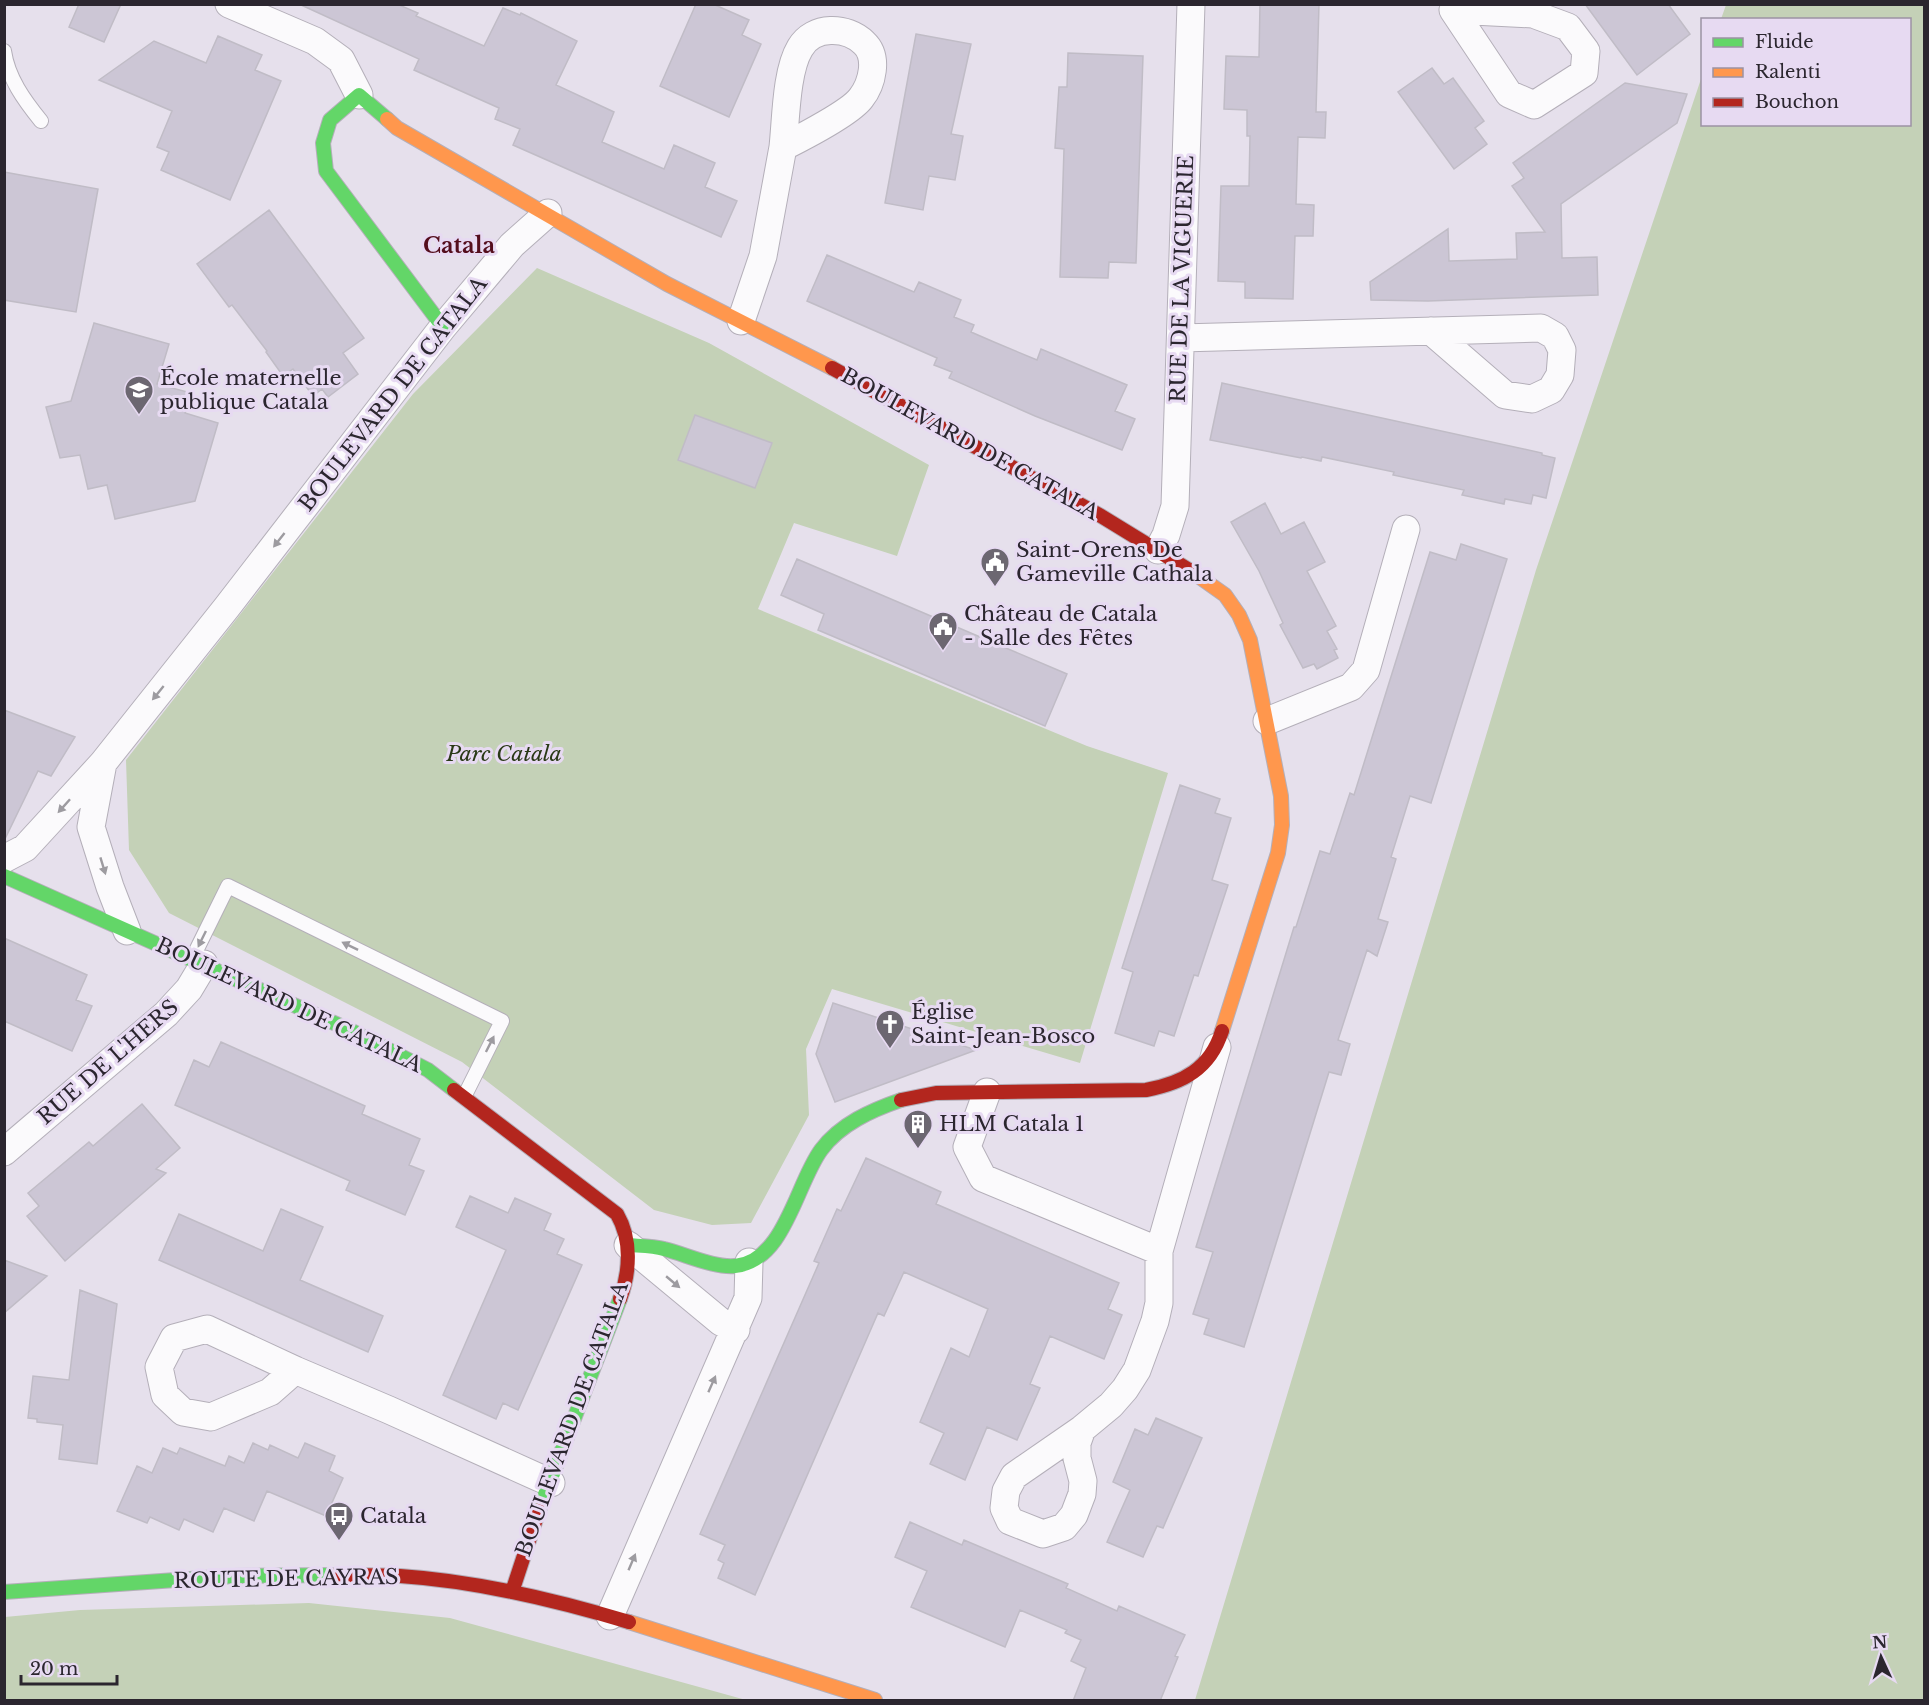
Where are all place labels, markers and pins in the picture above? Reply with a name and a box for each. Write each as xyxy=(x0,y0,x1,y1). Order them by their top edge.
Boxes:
place label: École maternelle publique Catala xyxy=(160,365,341,415)
school or university icon: École maternelle publique Catala xyxy=(123,374,155,416)
place label: Saint-Orens De Gameville Cathala xyxy=(1016,537,1213,587)
public building icon: Saint-Orens De Gameville Cathala xyxy=(979,546,1011,588)
place label: Château de Catala - Salle des Fêtes xyxy=(964,601,1158,651)
public building icon: Château de Catala - Salle des Fêtes xyxy=(927,610,959,652)
place label: Église Saint-Jean-Bosco xyxy=(911,999,1095,1049)
church icon: Église Saint-Jean-Bosco xyxy=(874,1008,906,1050)
building icon: HLM Catala 1 xyxy=(902,1108,934,1150)
place label: HLM Catala 1 xyxy=(939,1111,1084,1137)
bus stop icon: Catala xyxy=(323,1500,355,1542)
place label: Catala xyxy=(360,1503,427,1529)

